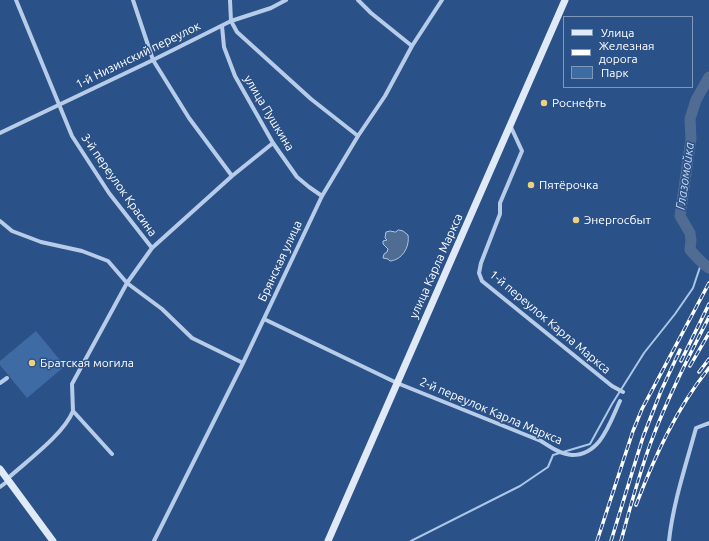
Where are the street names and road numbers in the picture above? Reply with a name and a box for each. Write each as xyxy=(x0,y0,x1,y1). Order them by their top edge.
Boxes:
street label: 1-й Низинский переулок xyxy=(73,18,203,92)
street label: улица Пушкина xyxy=(241,72,297,154)
street label: 3-й переулок Красина xyxy=(78,131,160,239)
street label: улица Карла Маркса xyxy=(406,211,466,321)
street label: Брянская улица xyxy=(255,218,305,304)
street label: 1-й переулок Карла Маркса xyxy=(487,267,613,377)
street label: 2-й переулок Карла Маркса xyxy=(417,374,565,448)

